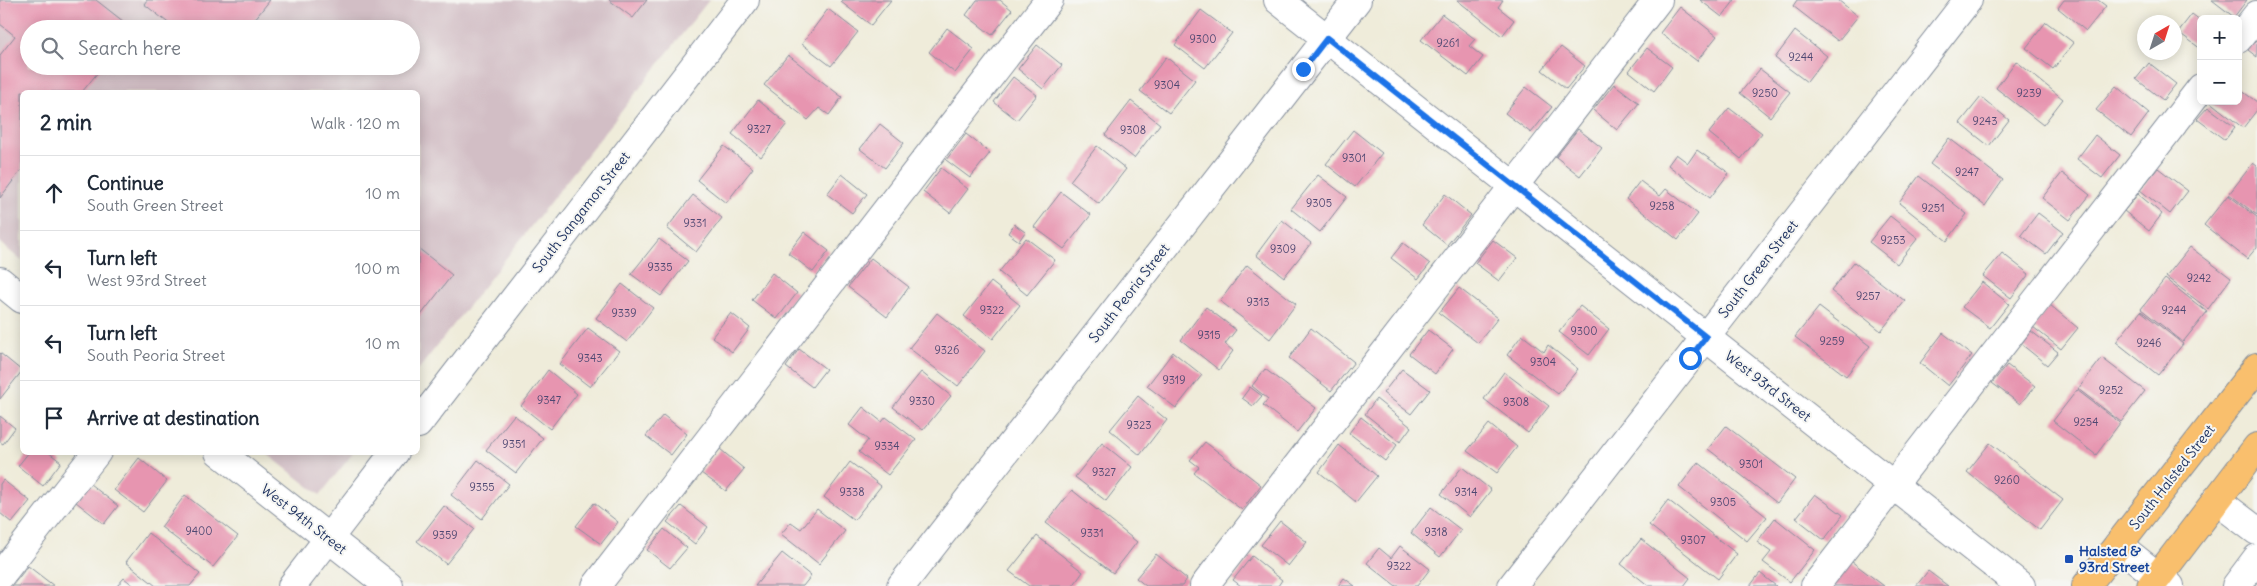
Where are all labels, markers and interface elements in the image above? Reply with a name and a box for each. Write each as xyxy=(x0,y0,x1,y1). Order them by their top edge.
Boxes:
north arrow xyxy=(2137,15,2182,60)
map controls xyxy=(2197,15,2242,105)
button: + xyxy=(2197,15,2242,60)
search box xyxy=(20,20,420,75)
house number: 9300 xyxy=(1189,32,1217,46)
icon: search xyxy=(38,34,66,62)
text: Search here xyxy=(78,36,181,60)
house number: 9261 xyxy=(1436,36,1460,50)
house number: 9244 xyxy=(1789,50,1813,64)
route end xyxy=(1292,58,1315,81)
button: − xyxy=(2197,60,2242,105)
house number: 9304 xyxy=(1154,78,1180,92)
house number: 9250 xyxy=(1752,86,1778,100)
house number: 9239 xyxy=(2017,86,2041,100)
text: 2 min xyxy=(40,109,92,136)
text: Walk · 120 m xyxy=(310,113,400,133)
house number: 9243 xyxy=(1973,114,1997,128)
house number: 9327 xyxy=(747,122,772,136)
house number: 9308 xyxy=(1120,123,1146,137)
street label: South Sangamon Street xyxy=(528,148,634,276)
house number: 9301 xyxy=(1342,151,1366,165)
house number: 9247 xyxy=(1955,165,1980,179)
text: Continue xyxy=(87,171,164,195)
icon: ahead xyxy=(40,179,68,207)
text: 10 m xyxy=(365,183,400,203)
text: South Green Street xyxy=(87,195,223,215)
house number: 9305 xyxy=(1306,196,1332,210)
house number: 9258 xyxy=(1649,199,1675,213)
house number: 9251 xyxy=(1921,201,1945,215)
house number: 9331 xyxy=(683,216,707,230)
street label: South Green Street xyxy=(1714,216,1802,322)
house number: 9253 xyxy=(1881,233,1905,247)
street label: South Peoria Street xyxy=(1085,240,1173,346)
house number: 9309 xyxy=(1270,242,1296,256)
text: Turn left xyxy=(87,246,157,270)
icon: left xyxy=(40,254,68,282)
text: 100 m xyxy=(355,258,400,278)
house number: 9335 xyxy=(647,260,673,274)
text: West 93rd Street xyxy=(87,270,207,290)
house number: 9242 xyxy=(2187,271,2211,285)
house number: 9257 xyxy=(1856,289,1881,303)
house number: 9313 xyxy=(1246,295,1270,309)
house number: 9322 xyxy=(980,303,1004,317)
house number: 9244 xyxy=(2162,303,2186,317)
house number: 9339 xyxy=(611,306,637,320)
text: Turn left xyxy=(87,321,157,345)
house number: 9300 xyxy=(1570,324,1598,338)
house number: 9315 xyxy=(1197,328,1221,342)
icon: left xyxy=(40,329,68,357)
text: 10 m xyxy=(365,333,400,353)
house number: 9259 xyxy=(1819,334,1845,348)
house number: 9246 xyxy=(2137,336,2161,350)
house number: 9326 xyxy=(935,343,959,357)
text: South Peoria Street xyxy=(87,345,225,365)
route start xyxy=(1679,347,1702,370)
street label: West 93rd Street xyxy=(1721,347,1815,425)
house number: 9343 xyxy=(577,351,603,365)
house number: 9304 xyxy=(1530,355,1556,369)
house number: 9319 xyxy=(1162,373,1186,387)
house number: 9252 xyxy=(2099,383,2123,397)
house number: 9347 xyxy=(537,393,562,407)
house number: 9330 xyxy=(909,394,935,408)
house number: 9308 xyxy=(1503,395,1529,409)
icon: arrive xyxy=(40,404,68,432)
text: Arrive at destination xyxy=(87,406,260,430)
house number: 9254 xyxy=(2073,415,2099,429)
house number: 9323 xyxy=(1127,418,1151,432)
street label: South Halsted Street xyxy=(2125,421,2219,533)
house number: 9351 xyxy=(502,437,526,451)
house number: 9334 xyxy=(874,439,900,453)
house number: 9301 xyxy=(1739,457,1763,471)
house number: 9327 xyxy=(1092,465,1117,479)
house number: 9260 xyxy=(1994,473,2020,487)
street label: West 94th Street xyxy=(258,480,351,558)
house number: 9355 xyxy=(469,480,495,494)
house number: 9338 xyxy=(839,485,865,499)
house number: 9314 xyxy=(1454,485,1478,499)
house number: 9305 xyxy=(1710,495,1736,509)
house number: 9400 xyxy=(185,524,213,538)
house number: 9318 xyxy=(1424,525,1448,539)
house number: 9331 xyxy=(1080,526,1104,540)
house number: 9359 xyxy=(432,528,458,542)
house number: 9307 xyxy=(1680,533,1706,547)
place label: Halsted & 93rd Street xyxy=(2079,542,2150,576)
marker: Halsted & 93rd Street xyxy=(2063,553,2075,565)
house number: 9322 xyxy=(1387,559,1411,573)

